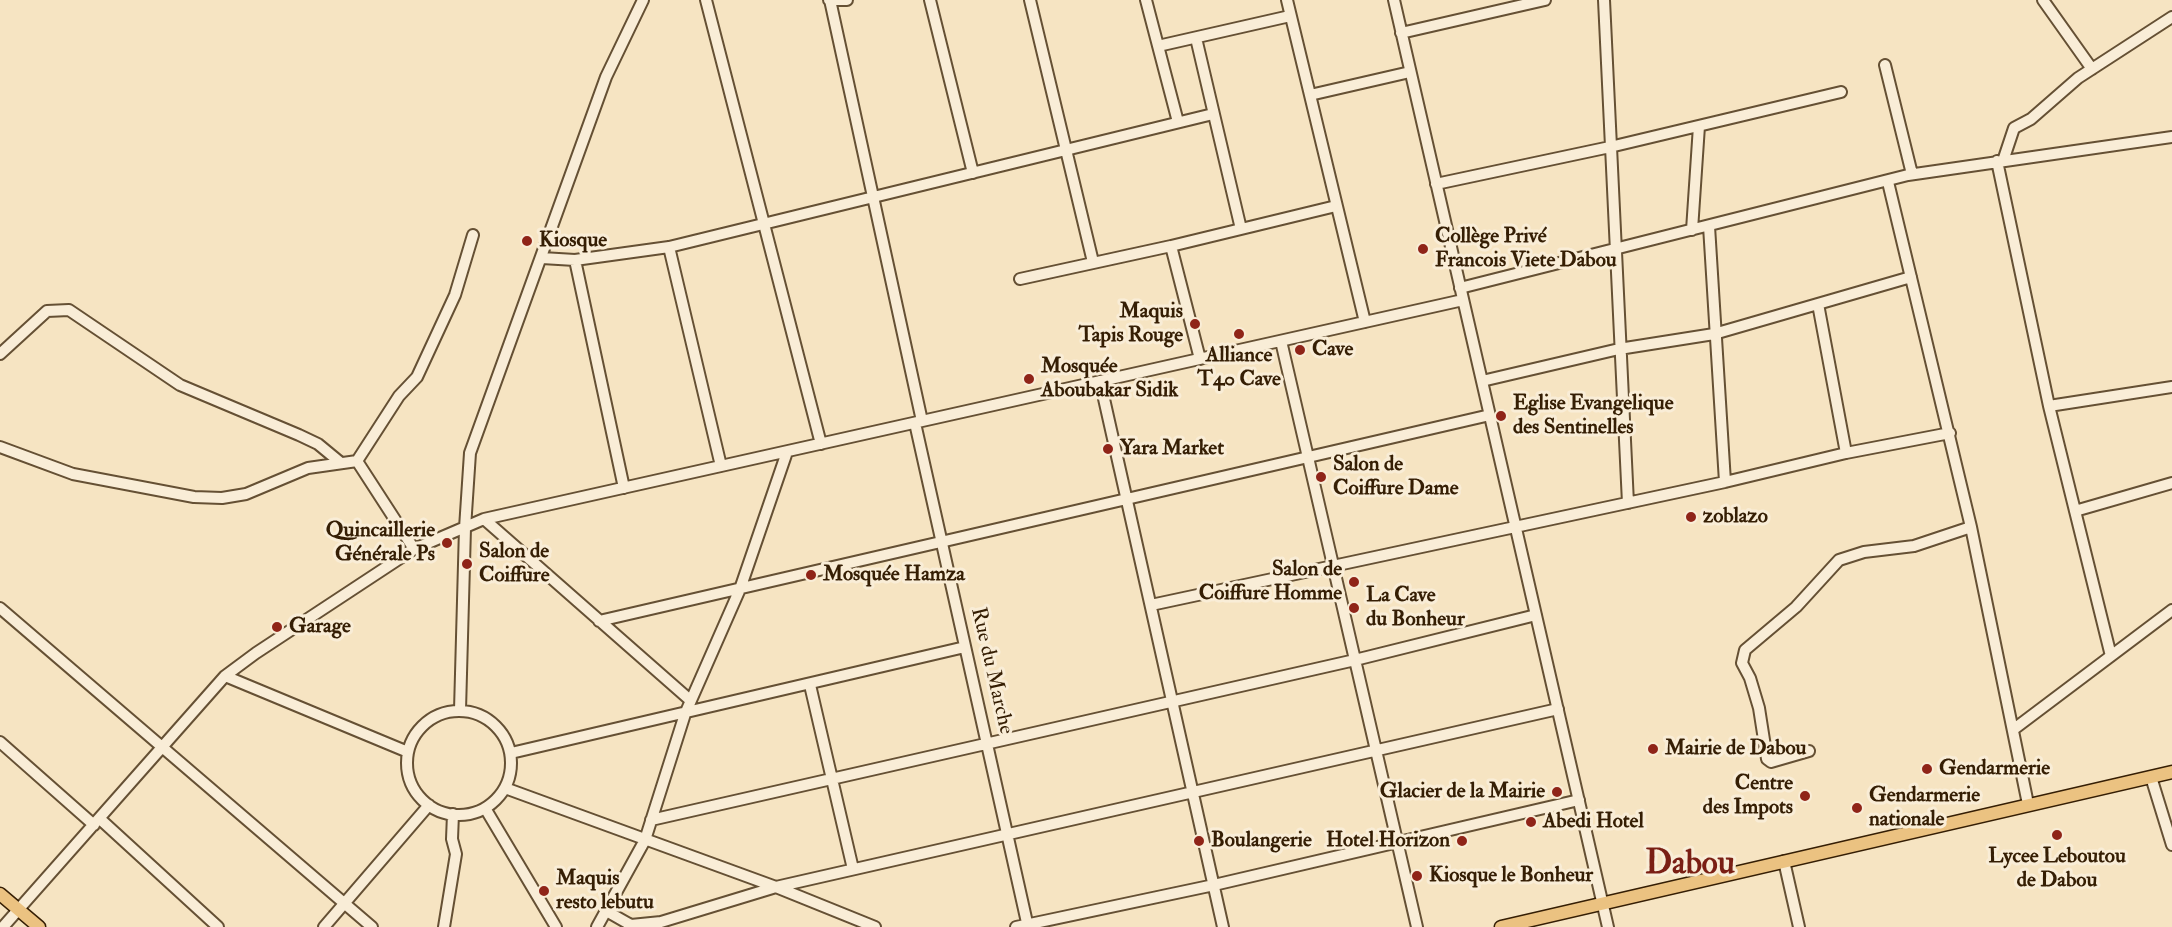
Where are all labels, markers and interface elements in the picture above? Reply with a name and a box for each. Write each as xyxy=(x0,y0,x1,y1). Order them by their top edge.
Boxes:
place label: Collège Privé Francois Viete Dabou xyxy=(1435,224,1617,274)
place label: Kiosque xyxy=(539,228,607,254)
marker: Kiosque xyxy=(520,234,534,248)
marker: Collège Privé Francois Viete Dabou xyxy=(1416,242,1430,256)
place label: Maquis Tapis Rouge xyxy=(1078,299,1183,349)
marker: Maquis Tapis Rouge xyxy=(1188,317,1202,331)
marker: Alliance T40 Cave xyxy=(1232,327,1246,341)
place label: Cave xyxy=(1312,337,1353,363)
place label: Alliance T40 Cave xyxy=(1197,343,1281,393)
marker: Cave xyxy=(1293,343,1307,357)
place label: Mosquée Aboubakar Sidik xyxy=(1041,354,1178,404)
marker: Mosquée Aboubakar Sidik xyxy=(1022,372,1036,386)
place label: Eglise Evangelique des Sentinelles xyxy=(1513,391,1673,441)
marker: Eglise Evangelique des Sentinelles xyxy=(1494,409,1508,423)
place label: Yara Market xyxy=(1120,436,1224,462)
marker: Yara Market xyxy=(1101,442,1115,456)
place label: Salon de Coiffure Dame xyxy=(1333,452,1459,502)
marker: Salon de Coiffure Dame xyxy=(1314,470,1328,484)
place label: zoblazo xyxy=(1703,504,1768,530)
marker: zoblazo xyxy=(1684,510,1698,524)
place label: Quincaillerie Générale Ps xyxy=(326,518,435,568)
marker: Quincaillerie Générale Ps xyxy=(440,536,454,550)
place label: Salon de Coiffure xyxy=(479,539,549,589)
marker: Salon de Coiffure xyxy=(460,557,474,571)
place label: Salon de Coiffure Homme xyxy=(1199,557,1342,607)
place label: Mosquée Hamza xyxy=(823,562,965,588)
marker: Mosquée Hamza xyxy=(804,568,818,582)
marker: Salon de Coiffure Homme xyxy=(1347,575,1361,589)
place label: La Cave du Bonheur xyxy=(1366,583,1465,633)
marker: La Cave du Bonheur xyxy=(1347,601,1361,615)
street label: Rue du Marche xyxy=(964,605,1018,737)
place label: Garage xyxy=(289,614,351,640)
marker: Garage xyxy=(270,620,284,634)
place label: Mairie de Dabou xyxy=(1665,736,1806,762)
marker: Mairie de Dabou xyxy=(1646,742,1660,756)
place label: Gendarmerie xyxy=(1939,756,2050,782)
marker: Gendarmerie xyxy=(1920,762,1934,776)
place label: Centre des Impots xyxy=(1703,771,1793,821)
place label: Glacier de la Mairie xyxy=(1380,779,1545,805)
place label: Gendarmerie nationale xyxy=(1869,783,1980,833)
marker: Glacier de la Mairie xyxy=(1550,785,1564,799)
marker: Centre des Impots xyxy=(1798,789,1812,803)
marker: Gendarmerie nationale xyxy=(1850,801,1864,815)
place label: Abedi Hotel xyxy=(1543,809,1644,835)
marker: Abedi Hotel xyxy=(1524,815,1538,829)
place label: Boulangerie xyxy=(1211,828,1312,854)
place label: Hotel Horizon xyxy=(1326,828,1450,854)
marker: Lycee Leboutou de Dabou xyxy=(2050,828,2064,842)
marker: Boulangerie xyxy=(1192,834,1206,848)
marker: Hotel Horizon xyxy=(1455,834,1469,848)
place label: Lycee Leboutou de Dabou xyxy=(1988,844,2126,894)
district label: Dabou xyxy=(1645,846,1735,886)
place label: Kiosque le Bonheur xyxy=(1429,863,1593,889)
place label: Maquis resto lebutu xyxy=(556,866,654,916)
marker: Kiosque le Bonheur xyxy=(1410,869,1424,883)
marker: Maquis resto lebutu xyxy=(537,884,551,898)

